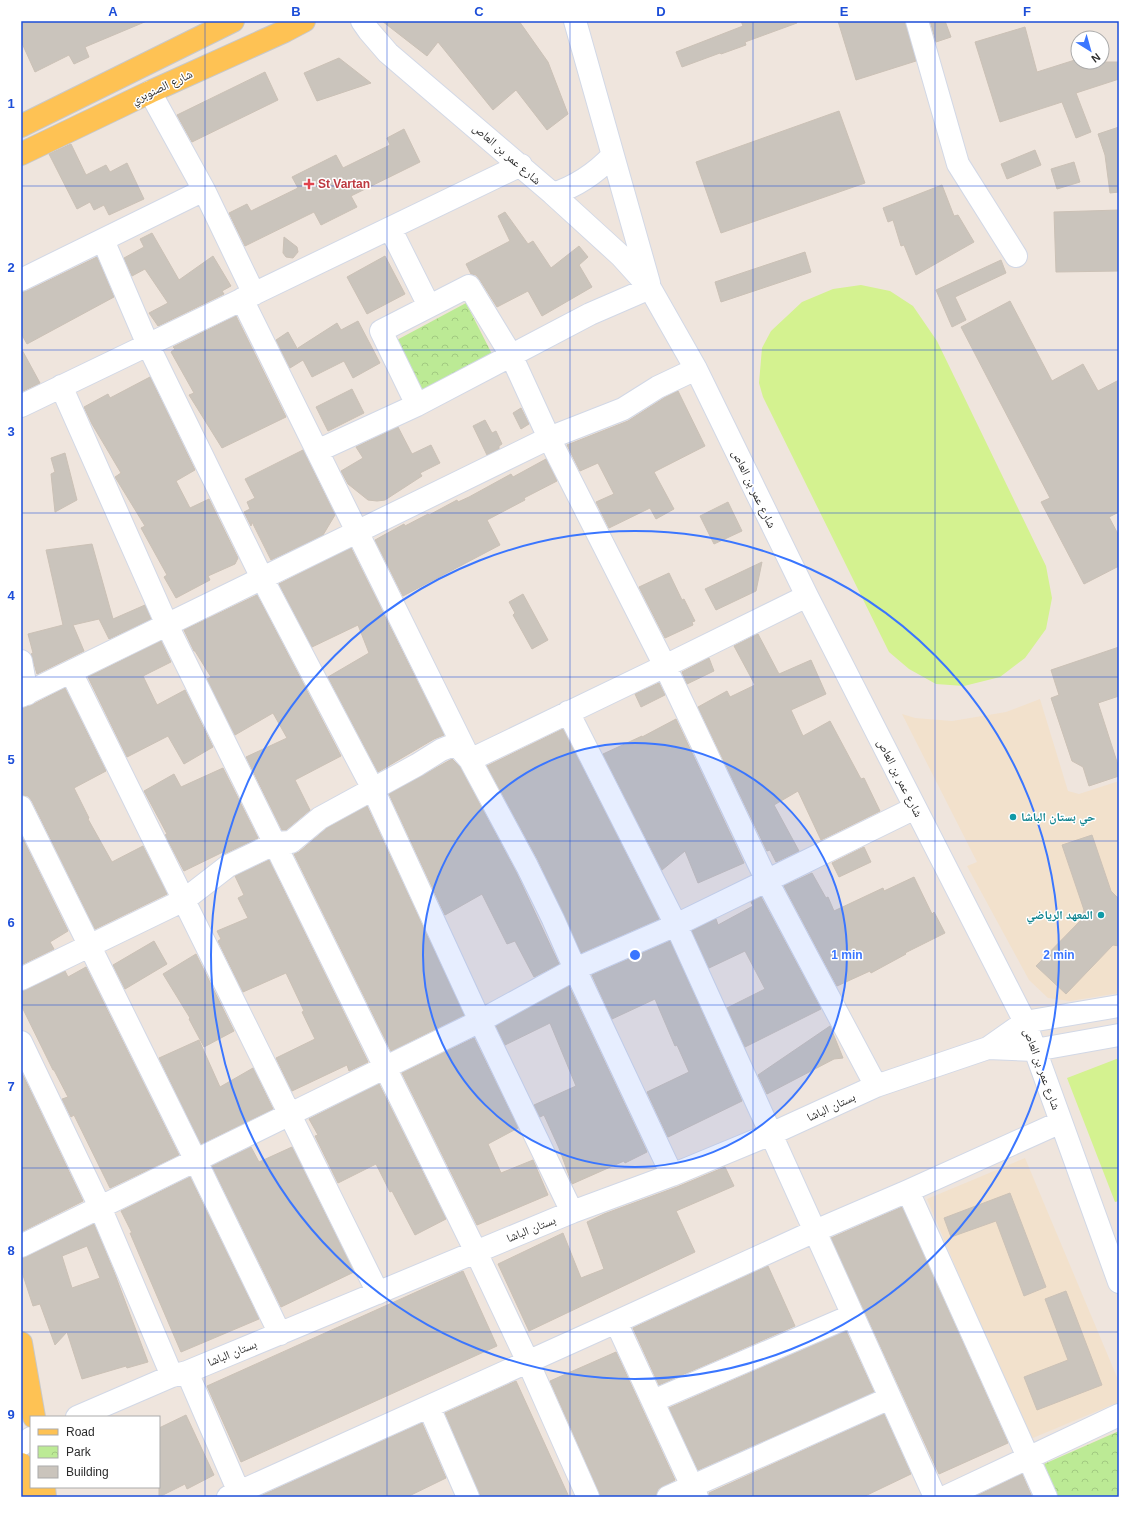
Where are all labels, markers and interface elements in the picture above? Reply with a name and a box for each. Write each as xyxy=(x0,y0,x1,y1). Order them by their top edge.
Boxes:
text: A xyxy=(108,4,118,19)
text: B xyxy=(291,4,301,19)
text: C xyxy=(474,4,484,19)
text: D xyxy=(656,4,666,19)
text: E xyxy=(840,4,849,19)
text: F xyxy=(1023,4,1031,19)
north arrow xyxy=(1070,30,1110,70)
text: N xyxy=(1089,51,1103,65)
street label: شارع الصنوبري xyxy=(129,67,196,110)
text: 1 xyxy=(7,96,15,111)
street label: شارع عمر بن العاص xyxy=(469,121,544,188)
place label: St Vartan xyxy=(318,177,370,191)
marker: St Vartan xyxy=(303,178,315,190)
text: 2 xyxy=(7,260,15,275)
text: 3 xyxy=(7,424,15,439)
street label: شارع عمر بن العاص xyxy=(728,447,779,531)
text: 4 xyxy=(7,588,15,603)
street label: شارع عمر بن العاص xyxy=(873,737,926,820)
text: 5 xyxy=(7,752,15,767)
place label: حي بستان الباشا xyxy=(1021,810,1095,827)
marker: حي بستان الباشا xyxy=(1008,812,1018,822)
place label: المعهد الرياضي xyxy=(1027,908,1093,925)
marker: المعهد الرياضي xyxy=(1096,910,1106,920)
text: 6 xyxy=(7,915,15,930)
centre of rings xyxy=(628,948,642,962)
text: 1 min xyxy=(831,948,863,962)
text: 2 min xyxy=(1043,948,1075,962)
street label: شارع عمر بن العاص xyxy=(1020,1026,1063,1112)
text: 7 xyxy=(7,1079,15,1094)
street label: بستان الباشا xyxy=(805,1090,858,1125)
street label: بستان الباشا xyxy=(504,1213,558,1246)
text: 8 xyxy=(7,1243,15,1258)
street label: بستان الباشا xyxy=(205,1337,259,1370)
text: 9 xyxy=(7,1407,15,1422)
legend xyxy=(30,1416,160,1488)
text: Road xyxy=(66,1425,95,1439)
text: Park xyxy=(66,1445,92,1459)
text: Building xyxy=(66,1465,109,1479)

